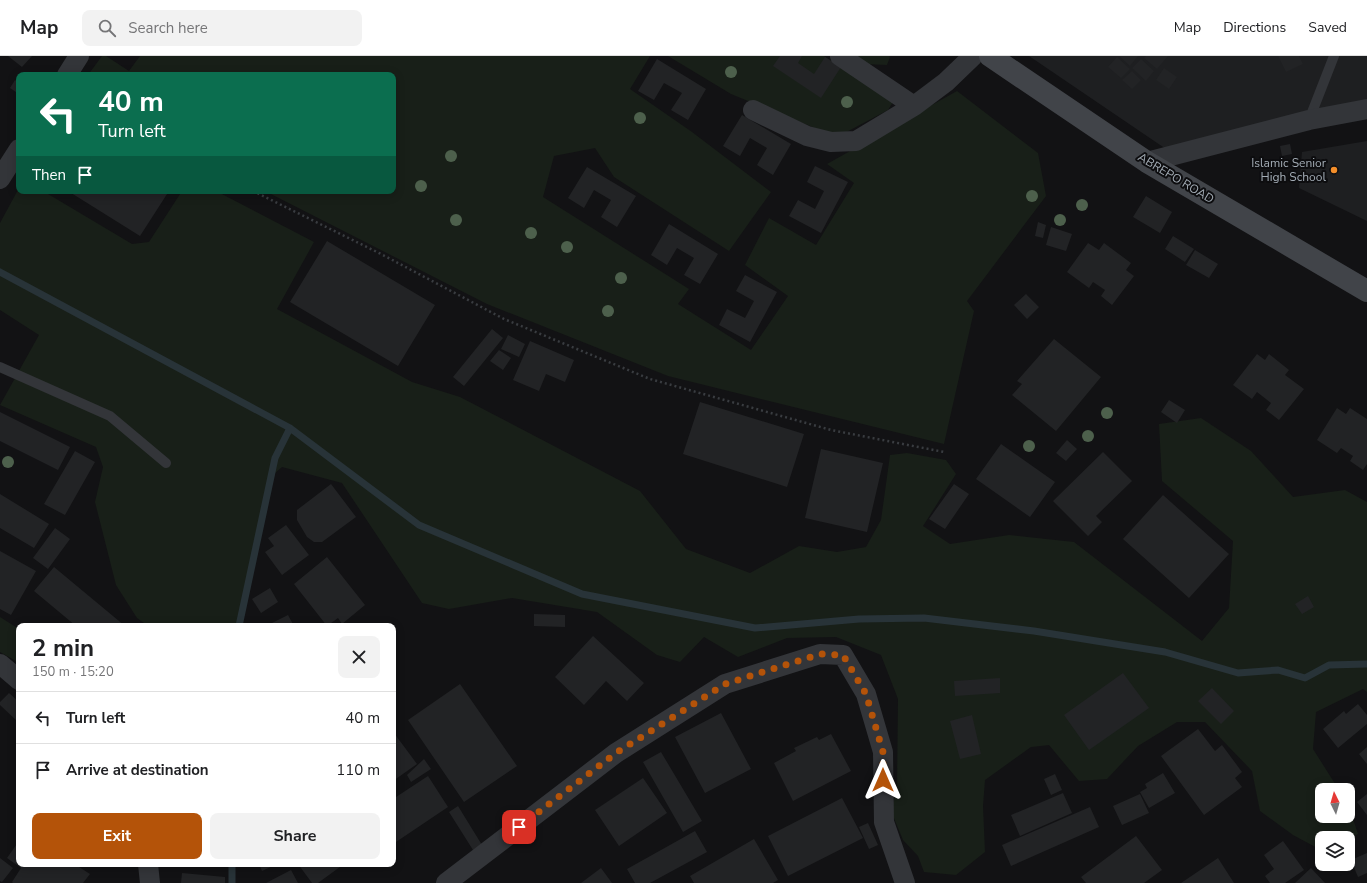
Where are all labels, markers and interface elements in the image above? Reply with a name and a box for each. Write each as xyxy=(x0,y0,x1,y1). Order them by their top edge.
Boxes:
search box xyxy=(82,10,362,46)
text: Map xyxy=(20,15,58,41)
icon: search xyxy=(96,17,118,39)
text: Search here xyxy=(128,18,208,38)
text: Map xyxy=(1174,18,1201,37)
text: Directions xyxy=(1223,18,1286,37)
text: Saved xyxy=(1308,18,1347,37)
text: 40 m xyxy=(98,83,164,121)
icon: left xyxy=(32,88,84,140)
text: Turn left xyxy=(98,119,166,143)
street label: ABREPO ROAD xyxy=(1135,149,1217,207)
place label: Islamic Senior High School xyxy=(1251,155,1327,185)
icon: arrive xyxy=(74,164,96,186)
text: Then xyxy=(32,165,66,185)
marker: Islamic Senior High School xyxy=(1329,165,1339,175)
text: 2 min xyxy=(32,632,94,664)
button: close xyxy=(338,636,380,678)
text: 150 m · 15:20 xyxy=(32,663,114,681)
icon: left xyxy=(32,707,54,729)
text: Turn left xyxy=(66,708,125,728)
text: 40 m xyxy=(345,708,380,728)
icon: arrive xyxy=(32,759,54,781)
position arrow xyxy=(862,759,904,801)
text: Arrive at destination xyxy=(66,760,209,780)
text: 110 m xyxy=(336,760,380,780)
north arrow xyxy=(1315,783,1355,823)
map controls xyxy=(1315,783,1355,871)
pin xyxy=(502,810,536,844)
button: Exit xyxy=(32,813,202,859)
button: Share xyxy=(210,813,380,859)
icon: arrive xyxy=(508,816,530,838)
button: layers xyxy=(1315,831,1355,871)

